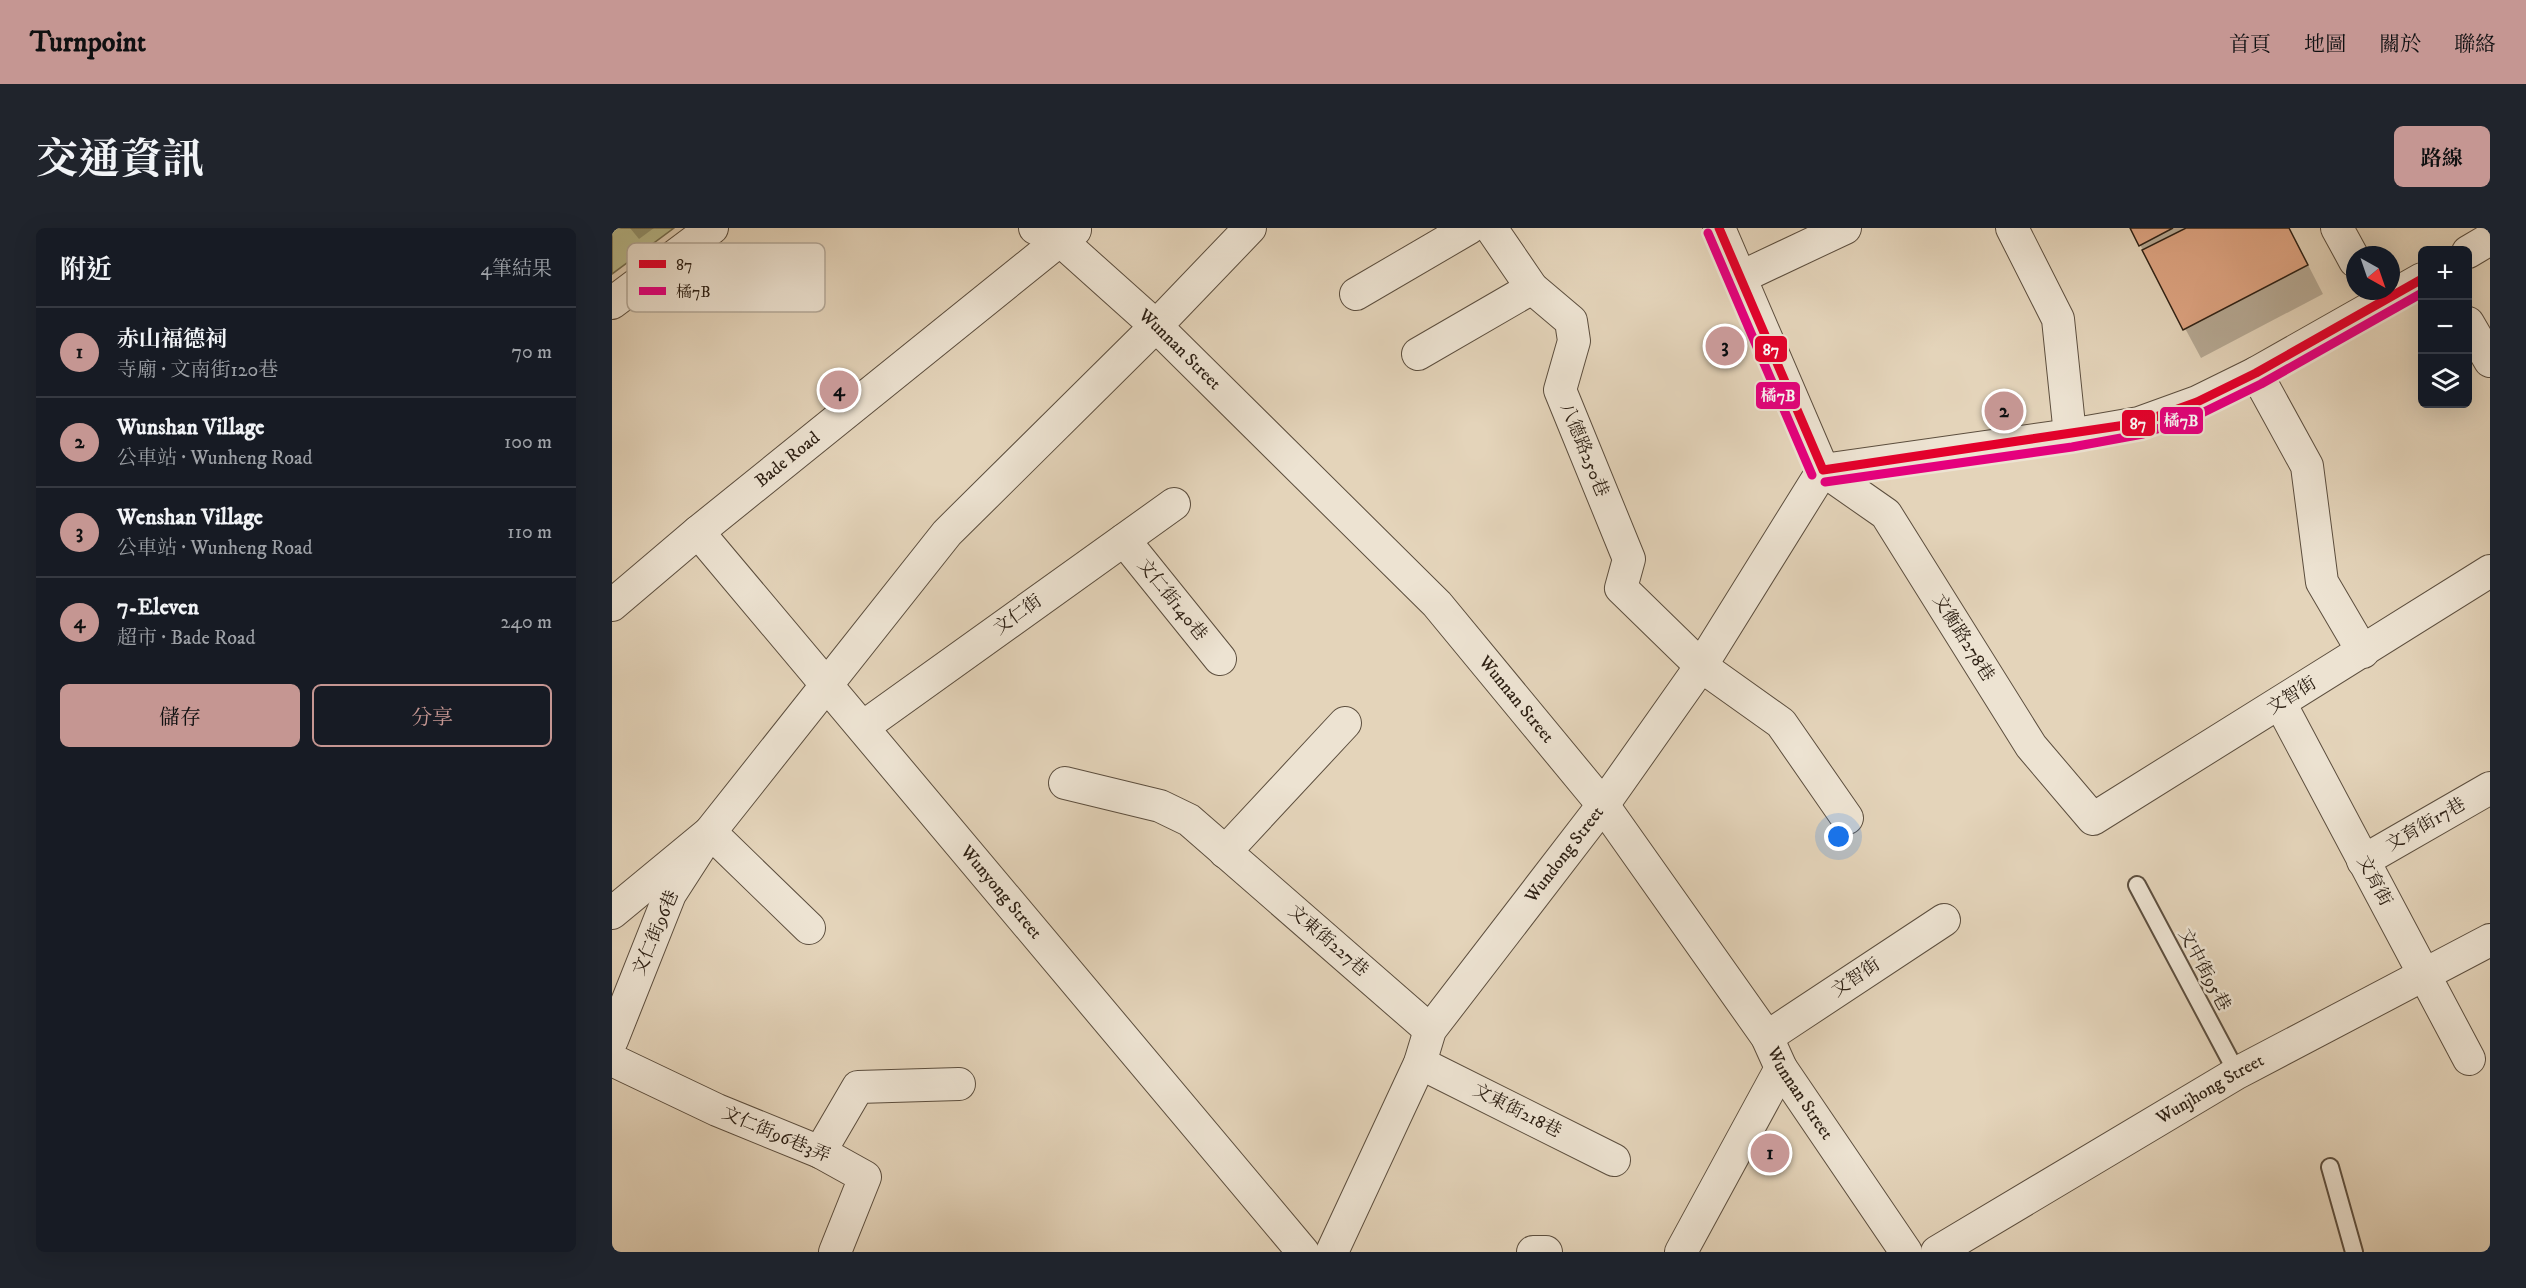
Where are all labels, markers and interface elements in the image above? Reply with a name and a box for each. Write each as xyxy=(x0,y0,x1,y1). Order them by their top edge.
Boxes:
text: Turnpoint xyxy=(30,25,146,60)
text: 首頁 xyxy=(2229,32,2271,58)
text: 地圖 xyxy=(2304,32,2346,58)
text: 關於 xyxy=(2379,32,2421,58)
text: 聯絡 xyxy=(2454,32,2496,58)
button: 路線 xyxy=(2394,126,2490,187)
text: 交通資訊 xyxy=(36,135,204,187)
legend xyxy=(627,243,825,312)
north arrow xyxy=(2346,246,2400,300)
map controls xyxy=(2418,246,2472,408)
button: + xyxy=(2418,246,2472,300)
text: 附近 xyxy=(60,254,112,287)
text: 87 xyxy=(676,255,692,275)
text: 4筆結果 xyxy=(480,257,552,282)
text: 橘7B xyxy=(676,282,711,302)
button: − xyxy=(2418,300,2472,354)
street label: Wunnan Street xyxy=(1133,304,1226,395)
pin: 3 xyxy=(1706,324,1744,368)
text: 赤山福德祠 xyxy=(117,326,227,353)
line badge: 87 xyxy=(1754,335,1788,363)
text: 1 xyxy=(76,340,83,365)
text: 70 m xyxy=(511,340,552,365)
text: 87 xyxy=(1763,340,1779,360)
button: layers xyxy=(2418,354,2472,408)
text: 寺廟 · 文南街120巷 xyxy=(117,358,278,383)
pin: 4 xyxy=(820,368,858,412)
line badge: 橘7B xyxy=(1755,381,1801,410)
text: 橘7B xyxy=(1761,386,1795,406)
pin: 2 xyxy=(1984,388,2024,434)
street label: 八德路250巷 xyxy=(1555,400,1613,500)
line badge: 橘7B xyxy=(2159,406,2204,435)
line badge: 87 xyxy=(2121,409,2156,437)
text: 橘7B xyxy=(2164,411,2198,431)
text: Wunshan Village xyxy=(117,414,264,441)
text: 87 xyxy=(2130,414,2146,434)
street label: Bade Road xyxy=(751,427,824,492)
text: 2 xyxy=(75,430,84,455)
text: 100 m xyxy=(504,430,552,455)
text: 公車站 · Wunheng Road xyxy=(117,446,312,471)
text: Wenshan Village xyxy=(117,504,263,531)
text: 3 xyxy=(76,520,83,545)
text: 110 m xyxy=(507,520,552,545)
text: 公車站 · Wunheng Road xyxy=(117,536,312,561)
street label: 文仁街140巷 xyxy=(1132,555,1212,645)
street label: 文仁街 xyxy=(990,590,1046,640)
street label: 文衡路278巷 xyxy=(1927,590,1999,686)
text: 7-Eleven xyxy=(117,594,199,621)
text: 4 xyxy=(74,610,85,635)
text: 240 m xyxy=(501,610,552,635)
text: 超市 · Bade Road xyxy=(117,626,256,651)
street label: Wunnan Street xyxy=(1473,651,1559,748)
street label: 文智街 xyxy=(2263,672,2321,720)
button: 儲存 xyxy=(60,684,300,747)
button: 分享 xyxy=(312,684,552,747)
street label: 文育街17巷 xyxy=(2382,793,2470,857)
street label: Wundong Street xyxy=(1520,802,1609,908)
your location xyxy=(1824,822,1853,851)
street label: Wunyong Street xyxy=(955,841,1047,944)
street label: 文育街 xyxy=(2352,852,2396,910)
street label: 文仁街96巷 xyxy=(628,887,684,979)
street label: 文東街227巷 xyxy=(1284,900,1372,982)
street label: 文中街95巷 xyxy=(2173,925,2235,1015)
street label: 文智街 xyxy=(1827,954,1885,1002)
street label: Wunnan Street xyxy=(1761,1042,1838,1144)
street label: Wunjhong Street xyxy=(2152,1050,2268,1130)
street label: 文東街218巷 xyxy=(1469,1079,1565,1143)
street label: 文仁街96巷3弄 xyxy=(719,1102,833,1168)
pin: 1 xyxy=(1750,1130,1790,1176)

